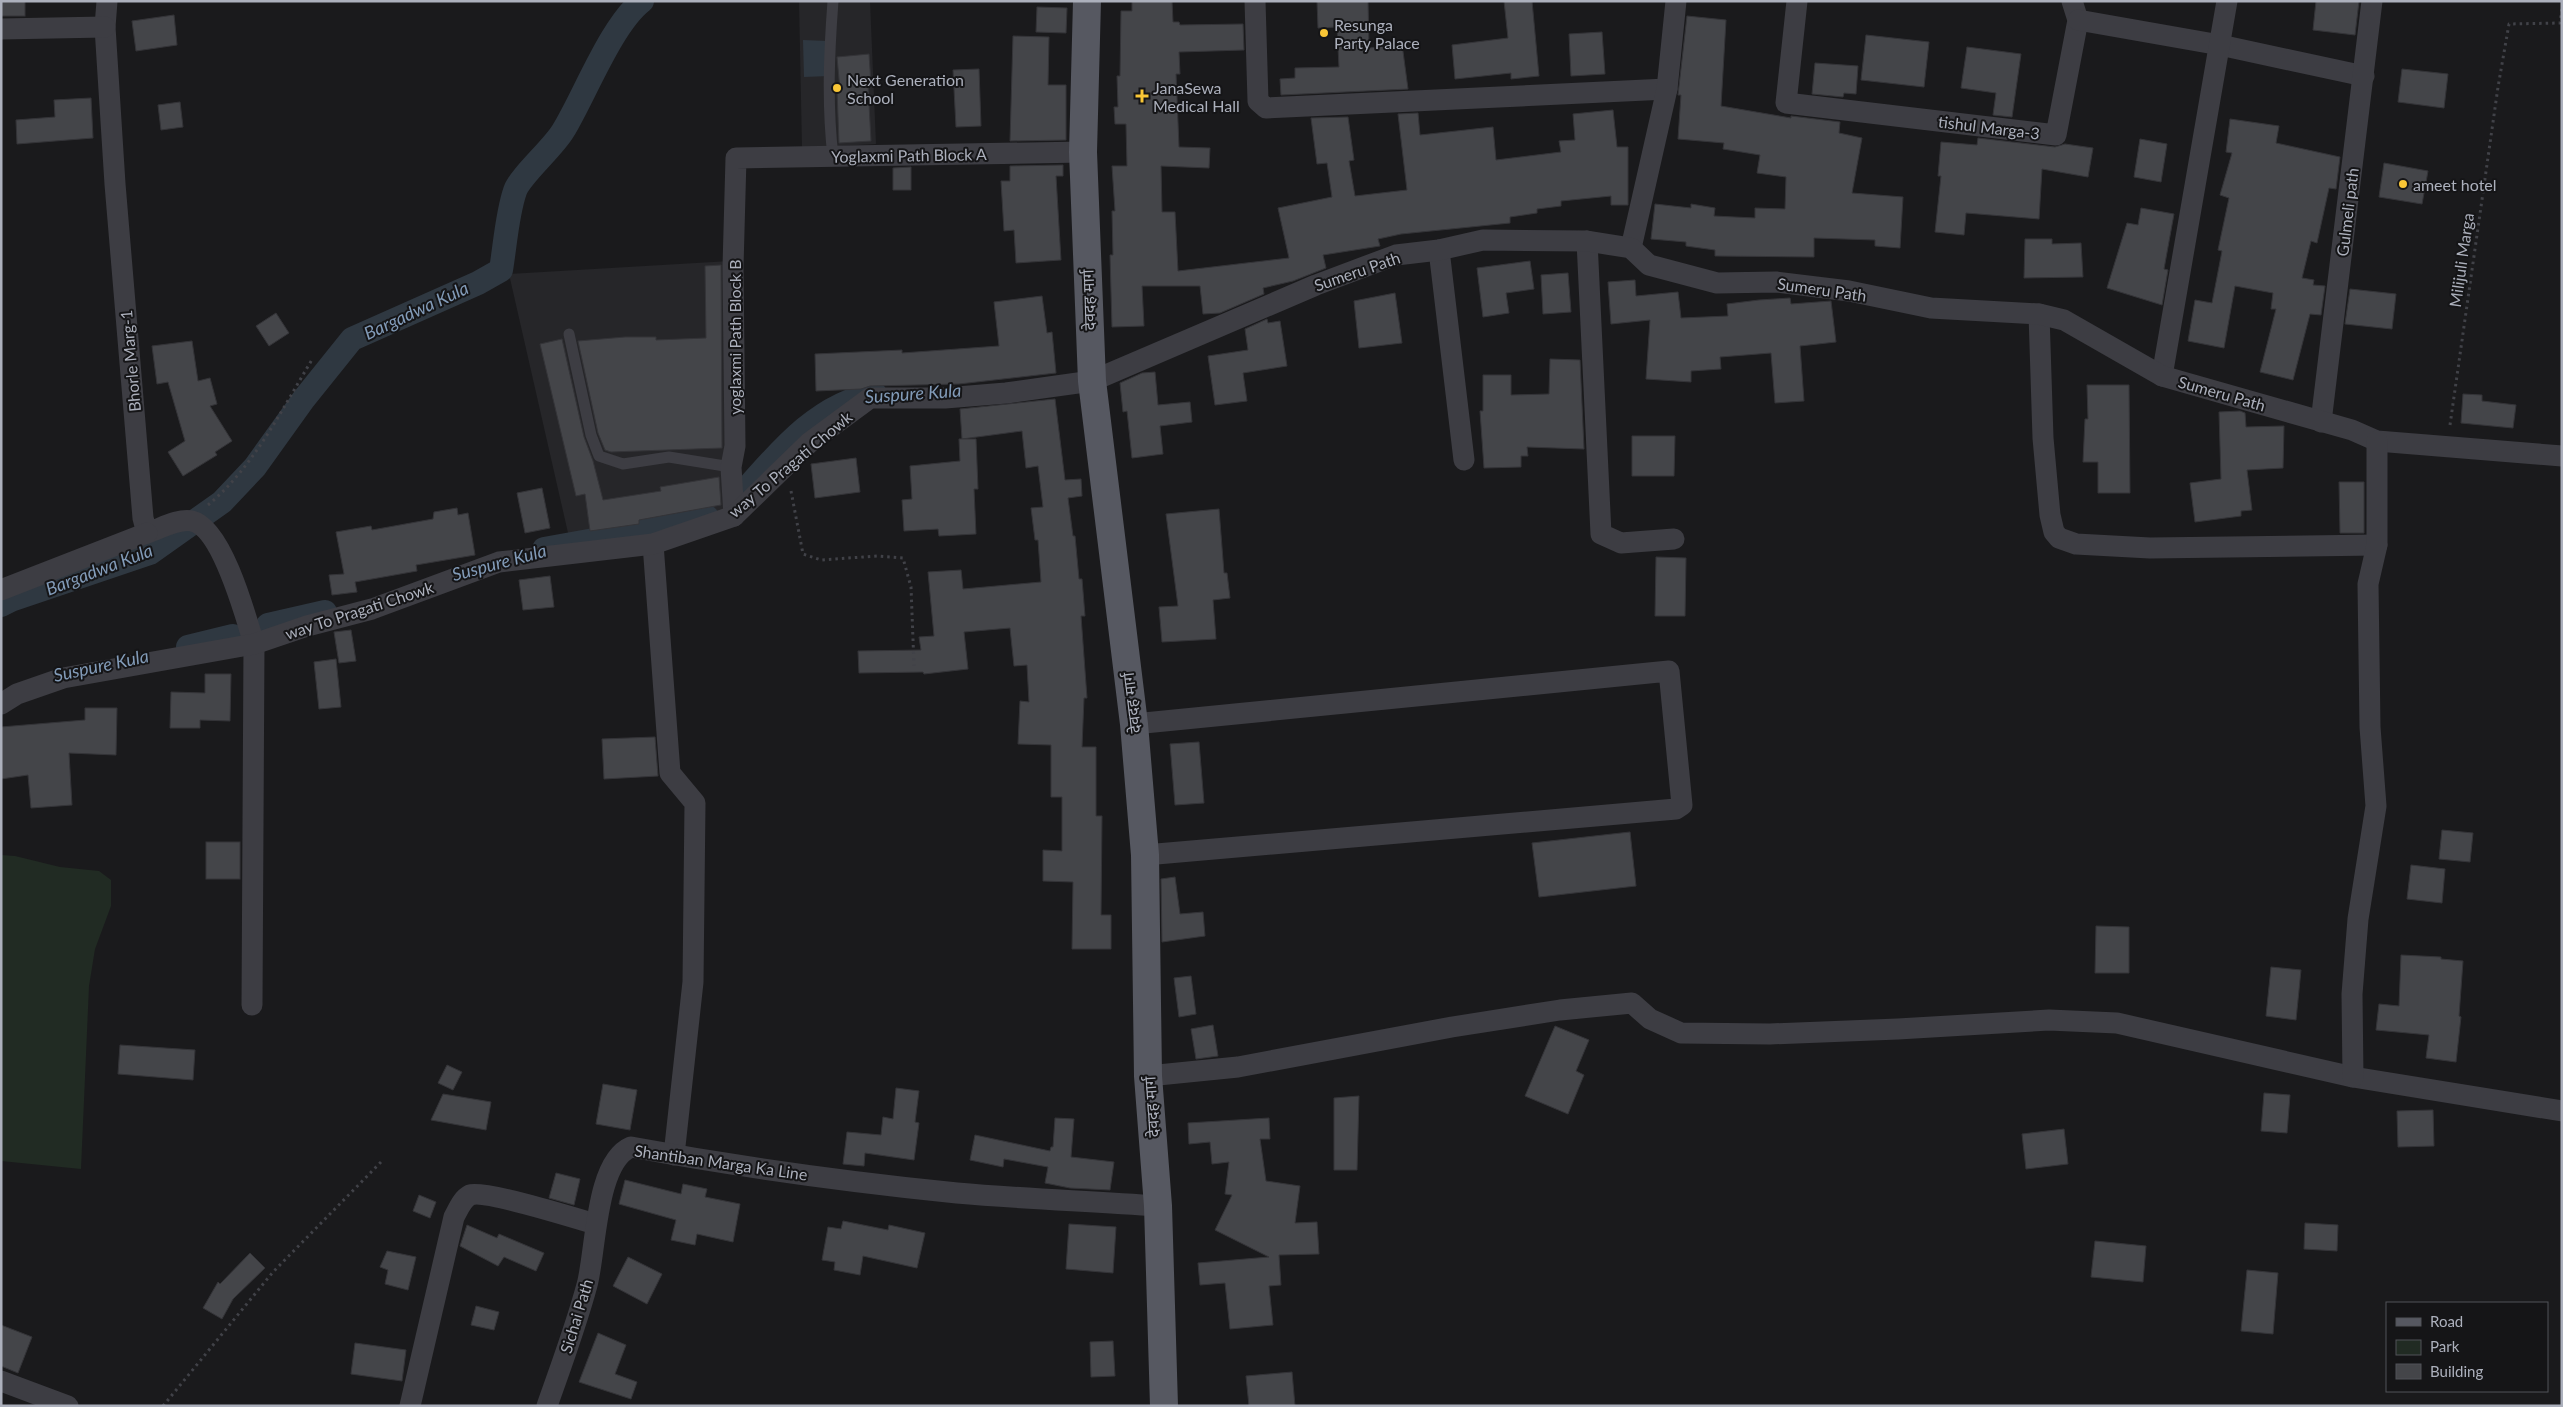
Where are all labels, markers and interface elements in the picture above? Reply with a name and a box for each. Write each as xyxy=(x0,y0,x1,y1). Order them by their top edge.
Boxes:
place label: Resunga Party Palace xyxy=(1334,15,1420,52)
marker: Resunga Party Palace xyxy=(1318,27,1330,39)
place label: Next Generation School xyxy=(847,70,964,107)
place label: JanaSewa Medical Hall xyxy=(1153,78,1240,115)
marker: Next Generation School xyxy=(831,82,843,94)
marker: JanaSewa Medical Hall xyxy=(1135,89,1149,103)
street label: tishul Marga-3 xyxy=(1937,111,2041,143)
street label: Yoglaxmi Path Block A xyxy=(831,144,987,166)
street label: Gulmeli path xyxy=(2332,167,2362,257)
place label: ameet hotel xyxy=(2413,175,2497,194)
marker: ameet hotel xyxy=(2397,178,2409,190)
street label: Milijuli Marga xyxy=(2445,212,2477,308)
street label: Sumeru Path xyxy=(1311,247,1403,295)
street label: yoglaxmi Path Block B xyxy=(725,259,744,415)
street label: देवदह मार्ग xyxy=(1077,268,1099,331)
street label: Sumeru Path xyxy=(1776,273,1868,305)
water label: Bargadwa Kula xyxy=(360,276,472,344)
street label: Bhorle Marg-1 xyxy=(116,309,144,413)
street label: Sumeru Path xyxy=(2176,371,2268,415)
water label: Suspure Kula xyxy=(864,379,962,407)
street label: way To Pragati Chowk xyxy=(725,406,856,521)
water label: Bargadwa Kula xyxy=(42,539,156,599)
water label: Suspure Kula xyxy=(449,539,549,585)
street label: way To Pragati Chowk xyxy=(282,577,436,643)
water label: Suspure Kula xyxy=(51,644,151,686)
street label: देवदह मार्ग xyxy=(1118,670,1144,735)
street label: देवदह मार्ग xyxy=(1139,1075,1163,1138)
street label: Shantiban Marga Ka Line xyxy=(633,1140,809,1184)
street label: Sichai Path xyxy=(556,1277,596,1355)
legend xyxy=(2386,1302,2548,1392)
text: Road xyxy=(2430,1312,2463,1330)
text: Park xyxy=(2430,1337,2460,1355)
text: Building xyxy=(2430,1362,2483,1380)

